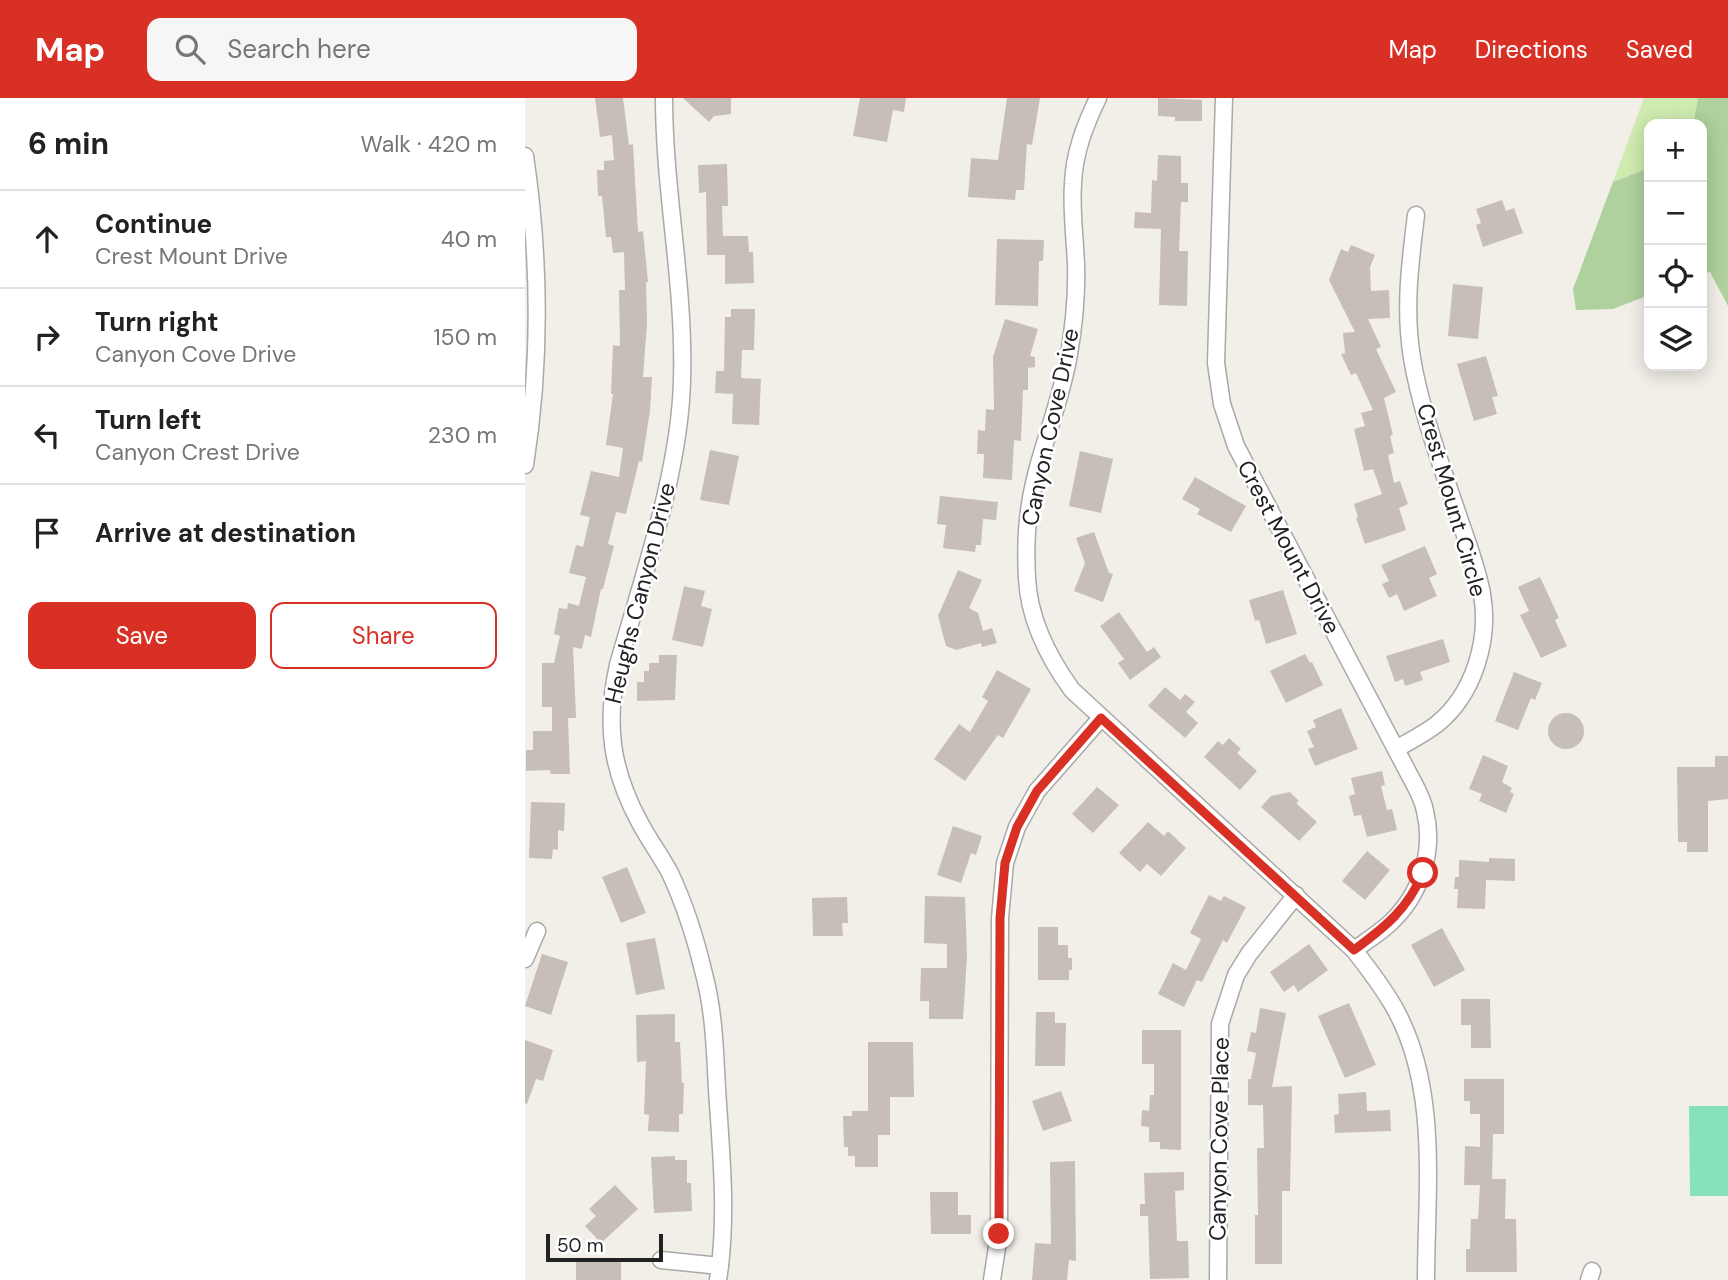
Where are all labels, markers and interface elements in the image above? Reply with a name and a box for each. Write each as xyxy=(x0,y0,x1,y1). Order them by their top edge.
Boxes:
search box xyxy=(147,18,637,81)
text: Map xyxy=(35,28,105,71)
icon: search xyxy=(171,30,209,68)
text: Search here xyxy=(227,32,371,66)
text: Map xyxy=(1389,34,1437,65)
text: Directions xyxy=(1475,34,1588,65)
text: Saved xyxy=(1626,34,1693,65)
map controls xyxy=(1644,119,1707,371)
button: + xyxy=(1644,119,1707,182)
text: 6 min xyxy=(28,124,109,163)
text: Walk · 420 m xyxy=(361,129,497,159)
button: − xyxy=(1644,182,1707,245)
text: Continue xyxy=(95,207,212,241)
icon: ahead xyxy=(28,220,66,258)
text: 40 m xyxy=(441,224,497,254)
text: Crest Mount Drive xyxy=(95,241,288,271)
button: locate xyxy=(1644,245,1707,308)
text: Turn right xyxy=(95,305,219,339)
button: layers xyxy=(1644,308,1707,371)
icon: right xyxy=(28,318,66,356)
text: 150 m xyxy=(433,322,497,352)
street label: Canyon Cove Drive xyxy=(1014,325,1086,529)
text: Canyon Cove Drive xyxy=(95,339,296,369)
street label: Crest Mount Circle xyxy=(1410,400,1494,600)
text: Turn left xyxy=(95,403,202,437)
icon: left xyxy=(28,416,66,454)
text: 230 m xyxy=(428,420,497,450)
text: Canyon Crest Drive xyxy=(95,437,300,467)
street label: Crest Mount Drive xyxy=(1231,455,1347,639)
street label: Heughs Canyon Drive xyxy=(598,479,682,707)
icon: arrive xyxy=(28,514,66,552)
text: Arrive at destination xyxy=(95,516,356,550)
button: Save xyxy=(28,602,256,669)
button: Share xyxy=(270,602,497,669)
route start xyxy=(1407,857,1438,888)
street label: Canyon Cove Place xyxy=(1202,1037,1236,1241)
route end xyxy=(983,1218,1014,1249)
scale bar xyxy=(546,1231,663,1263)
text: 50 m xyxy=(557,1233,604,1258)

